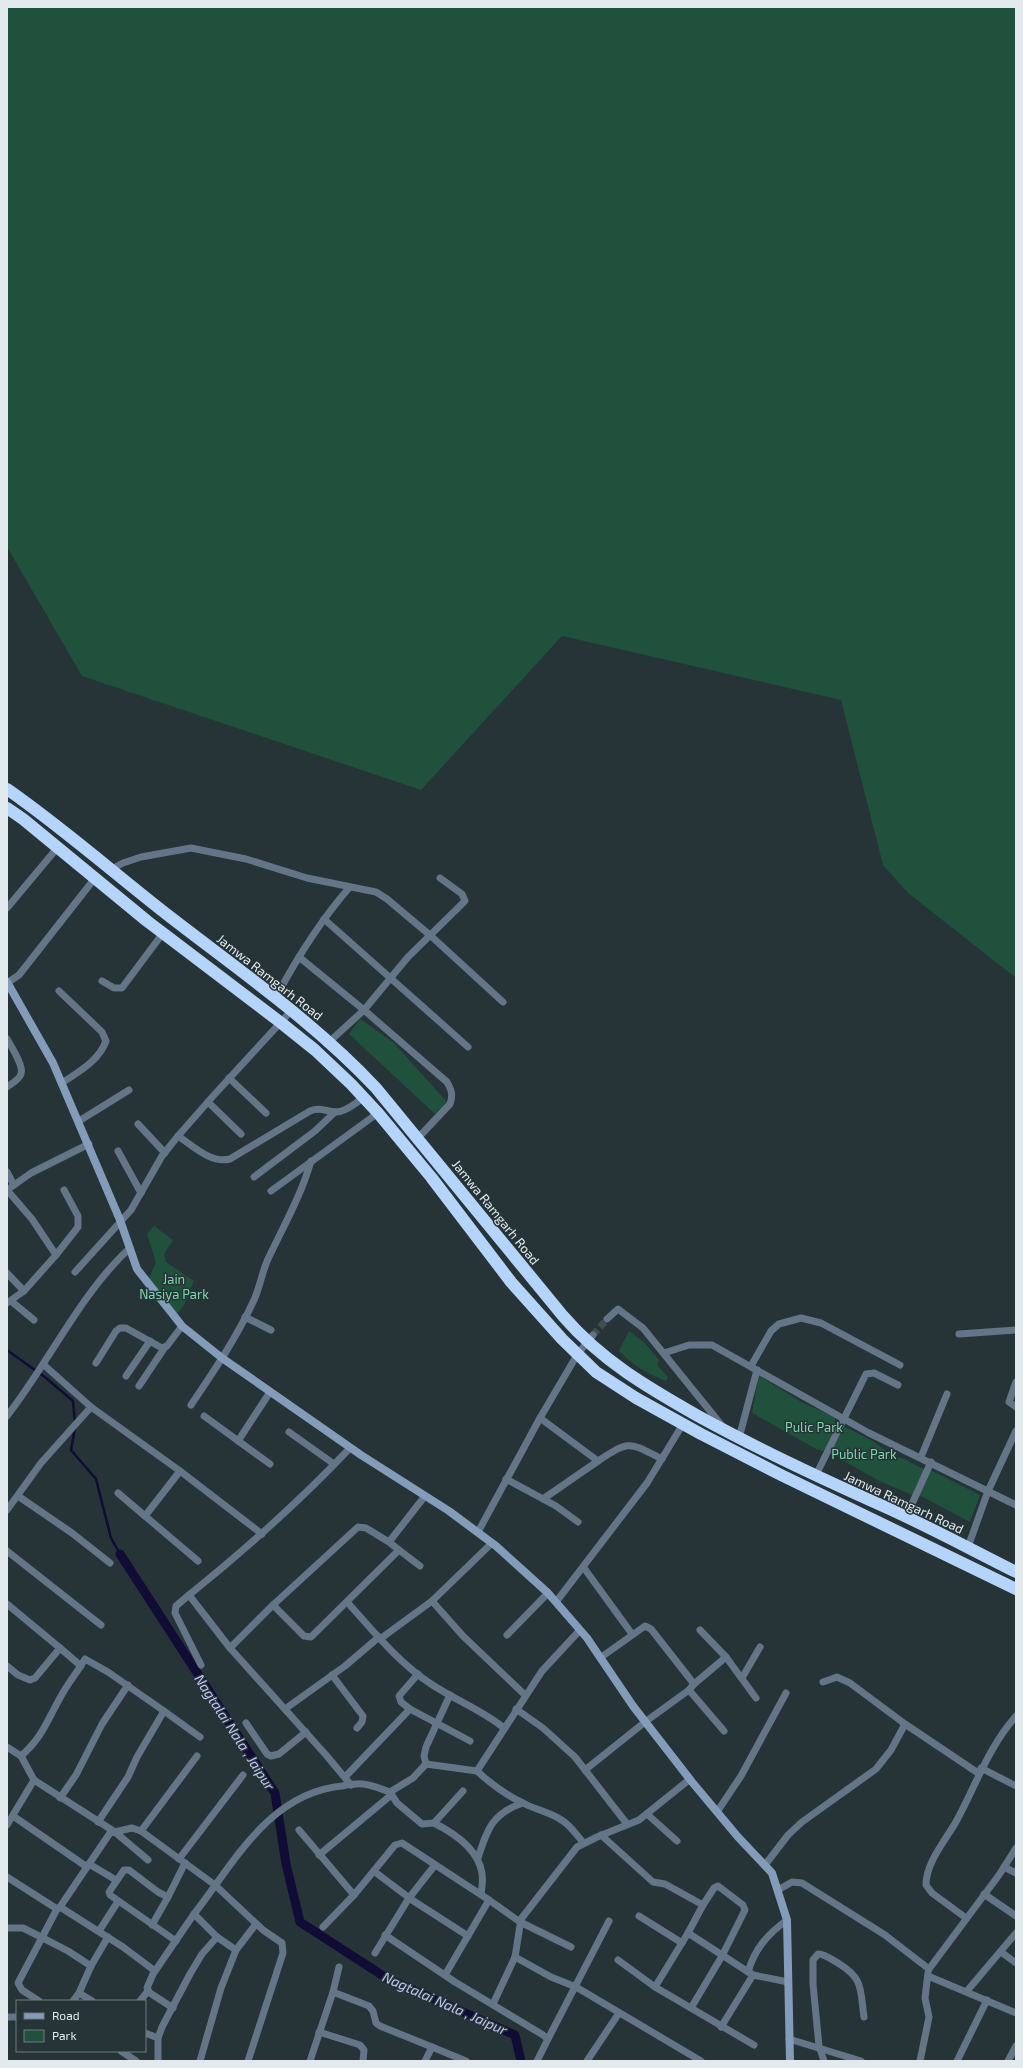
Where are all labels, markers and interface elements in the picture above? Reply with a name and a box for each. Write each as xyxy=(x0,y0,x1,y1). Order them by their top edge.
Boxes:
street label: Jamwa Ramgarh Road xyxy=(214,931,326,1023)
street label: Jamwa Ramgarh Road xyxy=(449,1156,543,1268)
park label: Jain Nasiya Park xyxy=(139,1271,209,1302)
park label: Pulic Park xyxy=(785,1419,843,1435)
park label: Public Park xyxy=(831,1446,897,1462)
street label: Jamwa Ramgarh Road xyxy=(842,1467,966,1537)
water label: Nagtalai Nala , Jaipur xyxy=(191,1671,279,1794)
water label: Nagtalai Nala , Jaipur xyxy=(380,1968,510,2038)
legend xyxy=(16,2000,146,2052)
text: Road xyxy=(52,2008,80,2022)
text: Park xyxy=(52,2028,77,2042)

